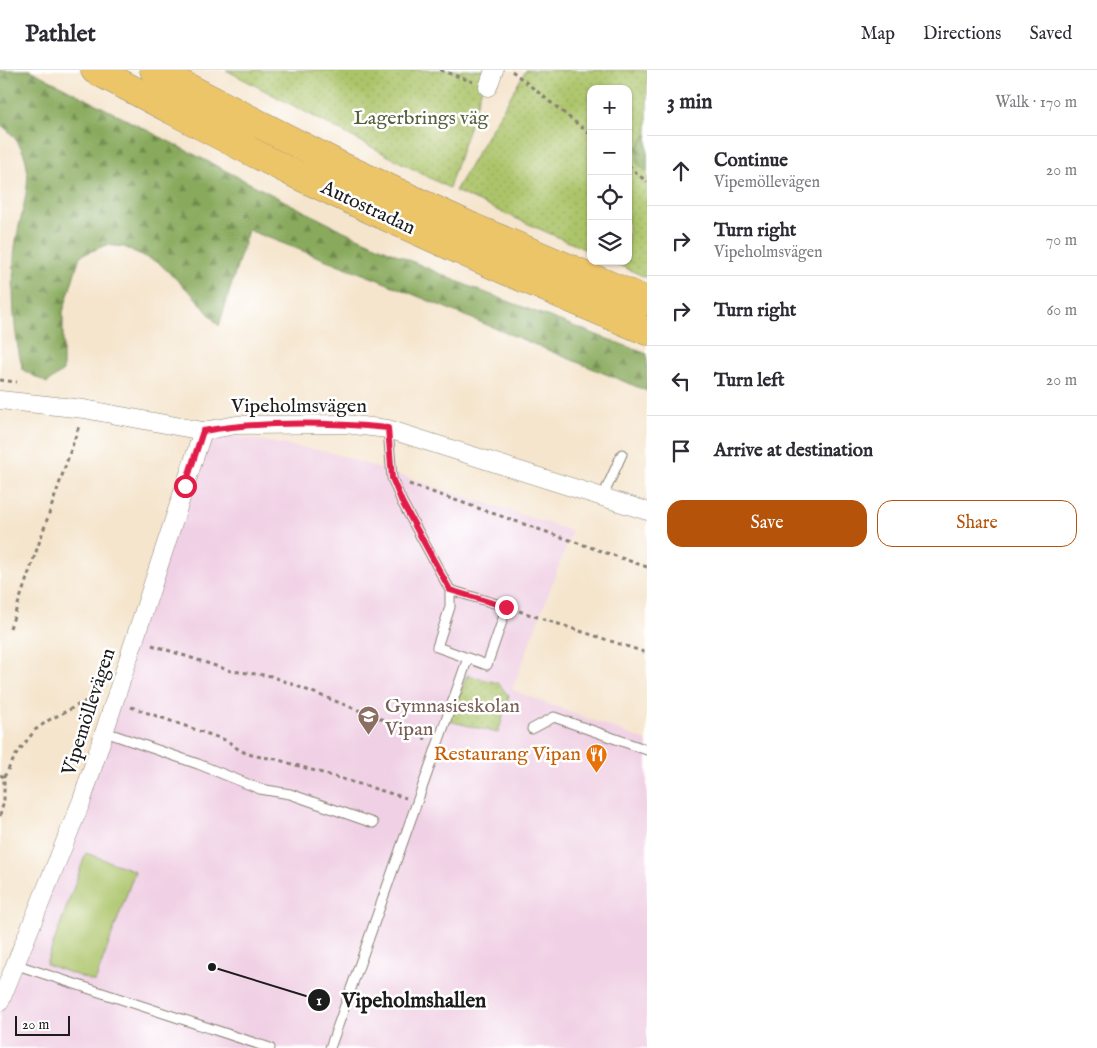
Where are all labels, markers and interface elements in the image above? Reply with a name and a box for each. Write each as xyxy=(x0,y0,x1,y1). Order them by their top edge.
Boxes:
text: Pathlet xyxy=(25,19,96,50)
text: Map xyxy=(861,23,895,46)
text: Directions xyxy=(923,23,1001,46)
text: Saved xyxy=(1029,23,1072,46)
map controls xyxy=(587,85,632,265)
button: + xyxy=(587,85,632,130)
text: 3 min xyxy=(667,89,712,116)
text: Walk · 170 m xyxy=(995,93,1077,113)
park label: Lagerbrings väg xyxy=(354,106,490,131)
button: − xyxy=(587,130,632,175)
text: Continue xyxy=(714,149,788,173)
icon: ahead xyxy=(667,157,695,185)
text: 20 m xyxy=(1046,161,1077,181)
text: Vipemöllevägen xyxy=(714,173,820,193)
street label: Autostradan xyxy=(316,175,420,241)
button: locate xyxy=(587,175,632,220)
text: Turn right xyxy=(714,219,796,243)
button: layers xyxy=(587,220,632,265)
icon: right xyxy=(667,227,695,255)
text: 70 m xyxy=(1046,231,1077,251)
text: Vipeholmsvägen xyxy=(714,243,823,263)
icon: right xyxy=(667,297,695,325)
text: Turn right xyxy=(714,299,796,323)
text: 60 m xyxy=(1047,301,1077,321)
icon: left xyxy=(667,367,695,395)
text: Turn left xyxy=(714,369,785,393)
text: 20 m xyxy=(1046,371,1077,391)
street label: Vipeholmsvägen xyxy=(230,394,367,419)
icon: arrive xyxy=(667,437,695,465)
text: Arrive at destination xyxy=(714,439,873,463)
route start xyxy=(174,475,197,498)
button: Save xyxy=(667,500,867,547)
button: Share xyxy=(877,500,1077,547)
route end xyxy=(495,596,518,619)
street label: Vipemöllevägen xyxy=(56,645,121,780)
place label: Gymnasieskolan Vipan xyxy=(384,694,520,742)
school or university icon: Gymnasieskolan Vipan xyxy=(357,705,381,736)
place label: Restaurang Vipan xyxy=(433,742,581,767)
restaurant icon: Restaurang Vipan xyxy=(585,742,609,773)
callout: Vipeholmshallen xyxy=(306,982,496,1018)
text: Vipeholmshallen xyxy=(341,988,486,1015)
text: 1 xyxy=(316,991,322,1010)
scale bar xyxy=(15,1013,70,1036)
text: 20 m xyxy=(22,1016,49,1034)

